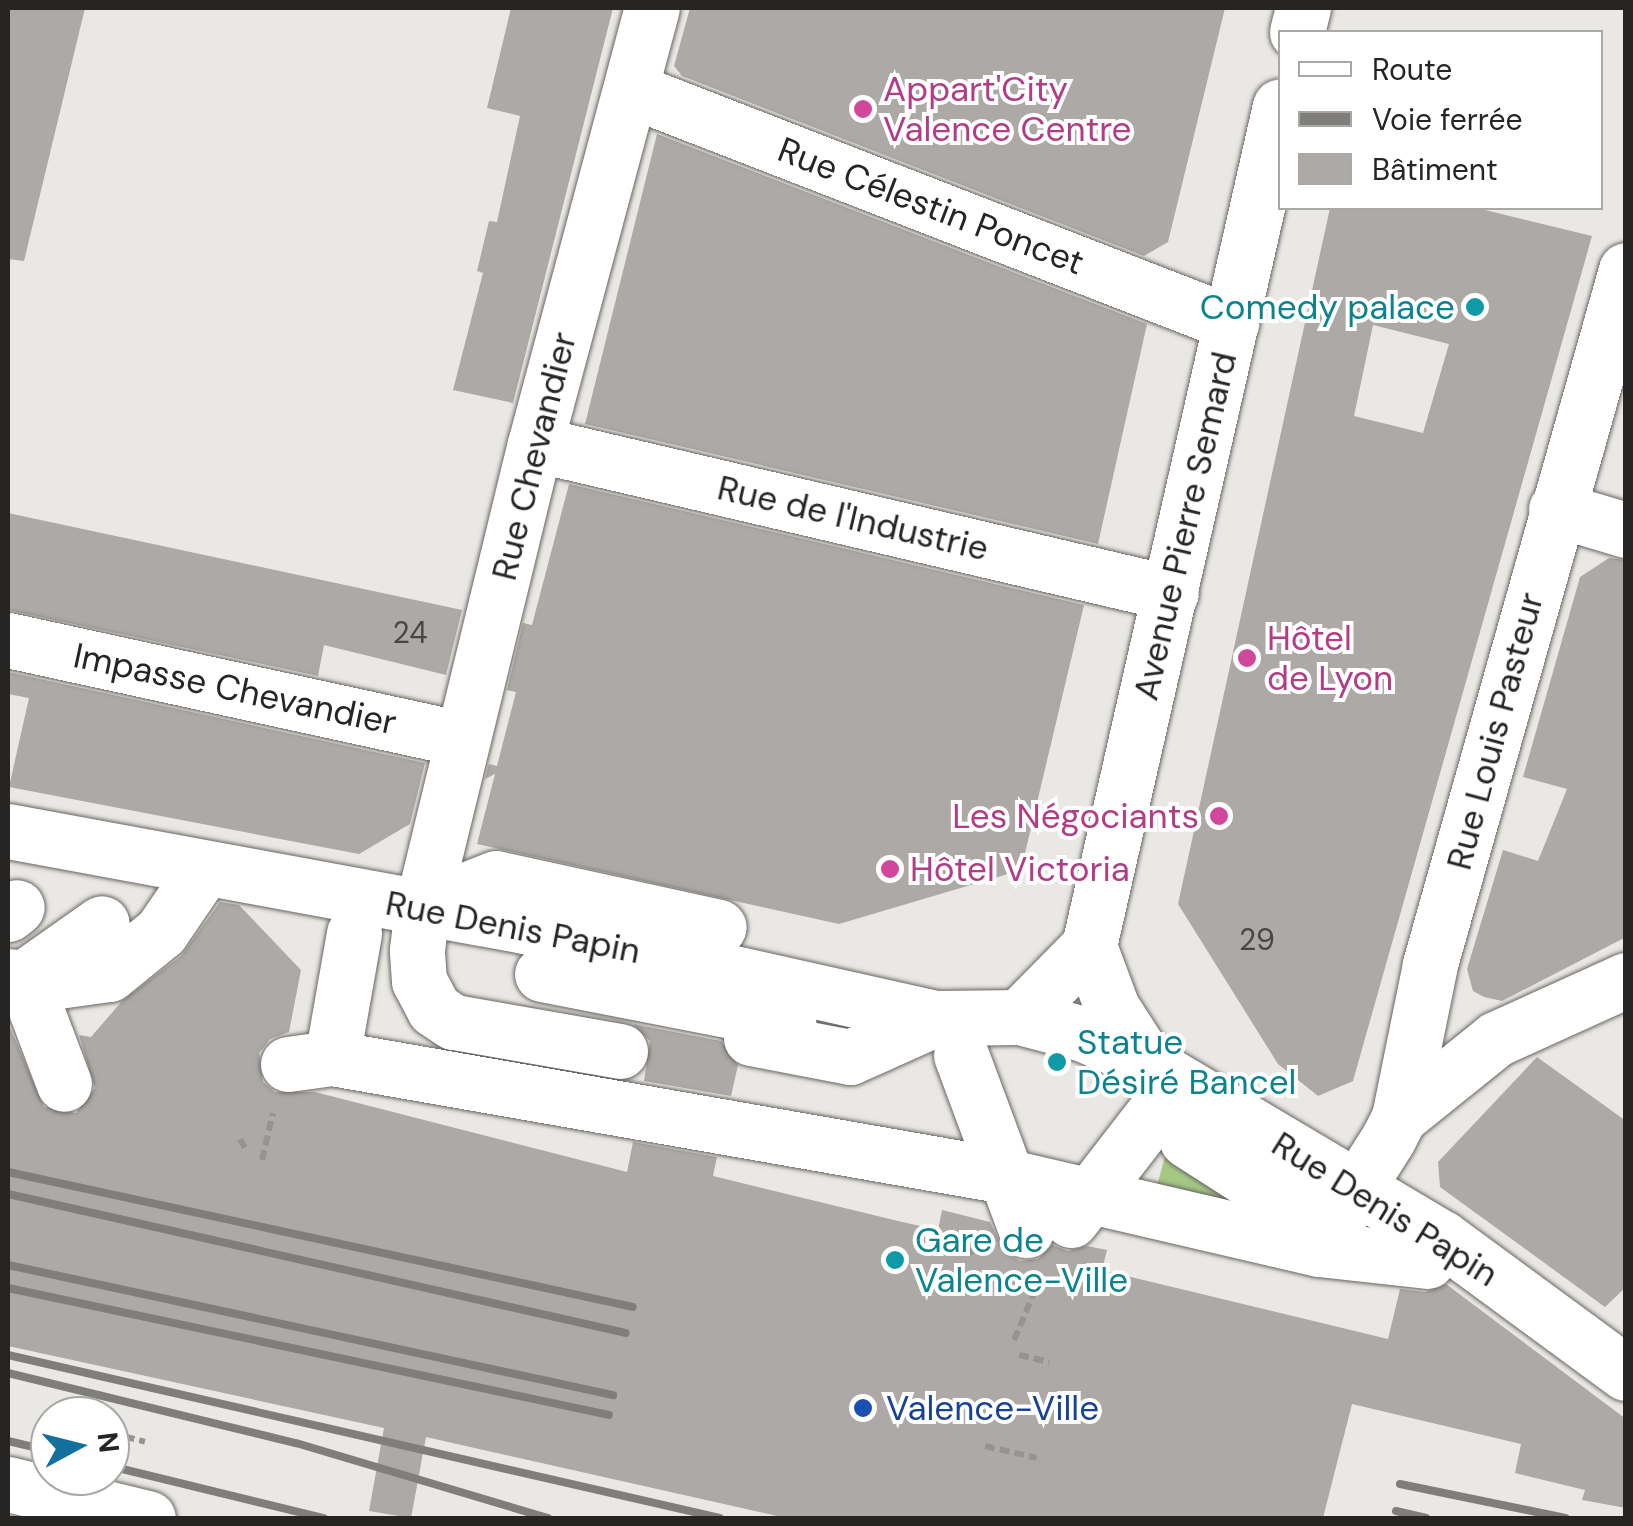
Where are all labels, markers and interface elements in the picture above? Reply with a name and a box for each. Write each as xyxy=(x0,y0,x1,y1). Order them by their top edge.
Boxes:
legend xyxy=(1278,30,1603,210)
text: Route xyxy=(1372,50,1452,89)
place label: Appart'City Valence Centre xyxy=(883,68,1131,150)
marker: Appart'City Valence Centre xyxy=(852,98,874,120)
text: Voie ferrée xyxy=(1372,100,1522,139)
street label: Rue Célestin Poncet xyxy=(772,128,1090,284)
text: Bâtiment xyxy=(1372,150,1498,189)
place label: Comedy palace xyxy=(1200,286,1455,328)
marker: Comedy palace xyxy=(1464,296,1486,318)
street label: Rue Chevandier xyxy=(483,328,585,584)
street label: Avenue Pierre Semard xyxy=(1125,348,1245,704)
street label: Rue de l'Industrie xyxy=(714,466,992,570)
street label: Rue Louis Pasteur xyxy=(1438,588,1552,874)
house number: 24 xyxy=(393,615,427,651)
place label: Hôtel de Lyon xyxy=(1267,617,1393,699)
street label: Impasse Chevandier xyxy=(70,634,400,744)
marker: Hôtel de Lyon xyxy=(1236,647,1258,669)
place label: Les Négociants xyxy=(952,795,1199,837)
marker: Les Négociants xyxy=(1208,805,1230,827)
place label: Hôtel Victoria xyxy=(910,848,1130,890)
marker: Hôtel Victoria xyxy=(879,858,901,880)
street label: Rue Denis Papin xyxy=(382,882,644,972)
house number: 29 xyxy=(1239,922,1275,958)
place label: Statue Désiré Bancel xyxy=(1077,1021,1296,1103)
marker: Statue Désiré Bancel xyxy=(1046,1051,1068,1073)
street label: Rue Denis Papin xyxy=(1264,1123,1506,1295)
place label: Gare de Valence-Ville xyxy=(915,1219,1128,1301)
marker: Gare de Valence-Ville xyxy=(884,1249,906,1271)
place label: Valence-Ville xyxy=(886,1387,1099,1429)
marker: Valence-Ville xyxy=(850,1395,876,1421)
north arrow xyxy=(30,1396,130,1496)
text: N xyxy=(89,1430,128,1455)

